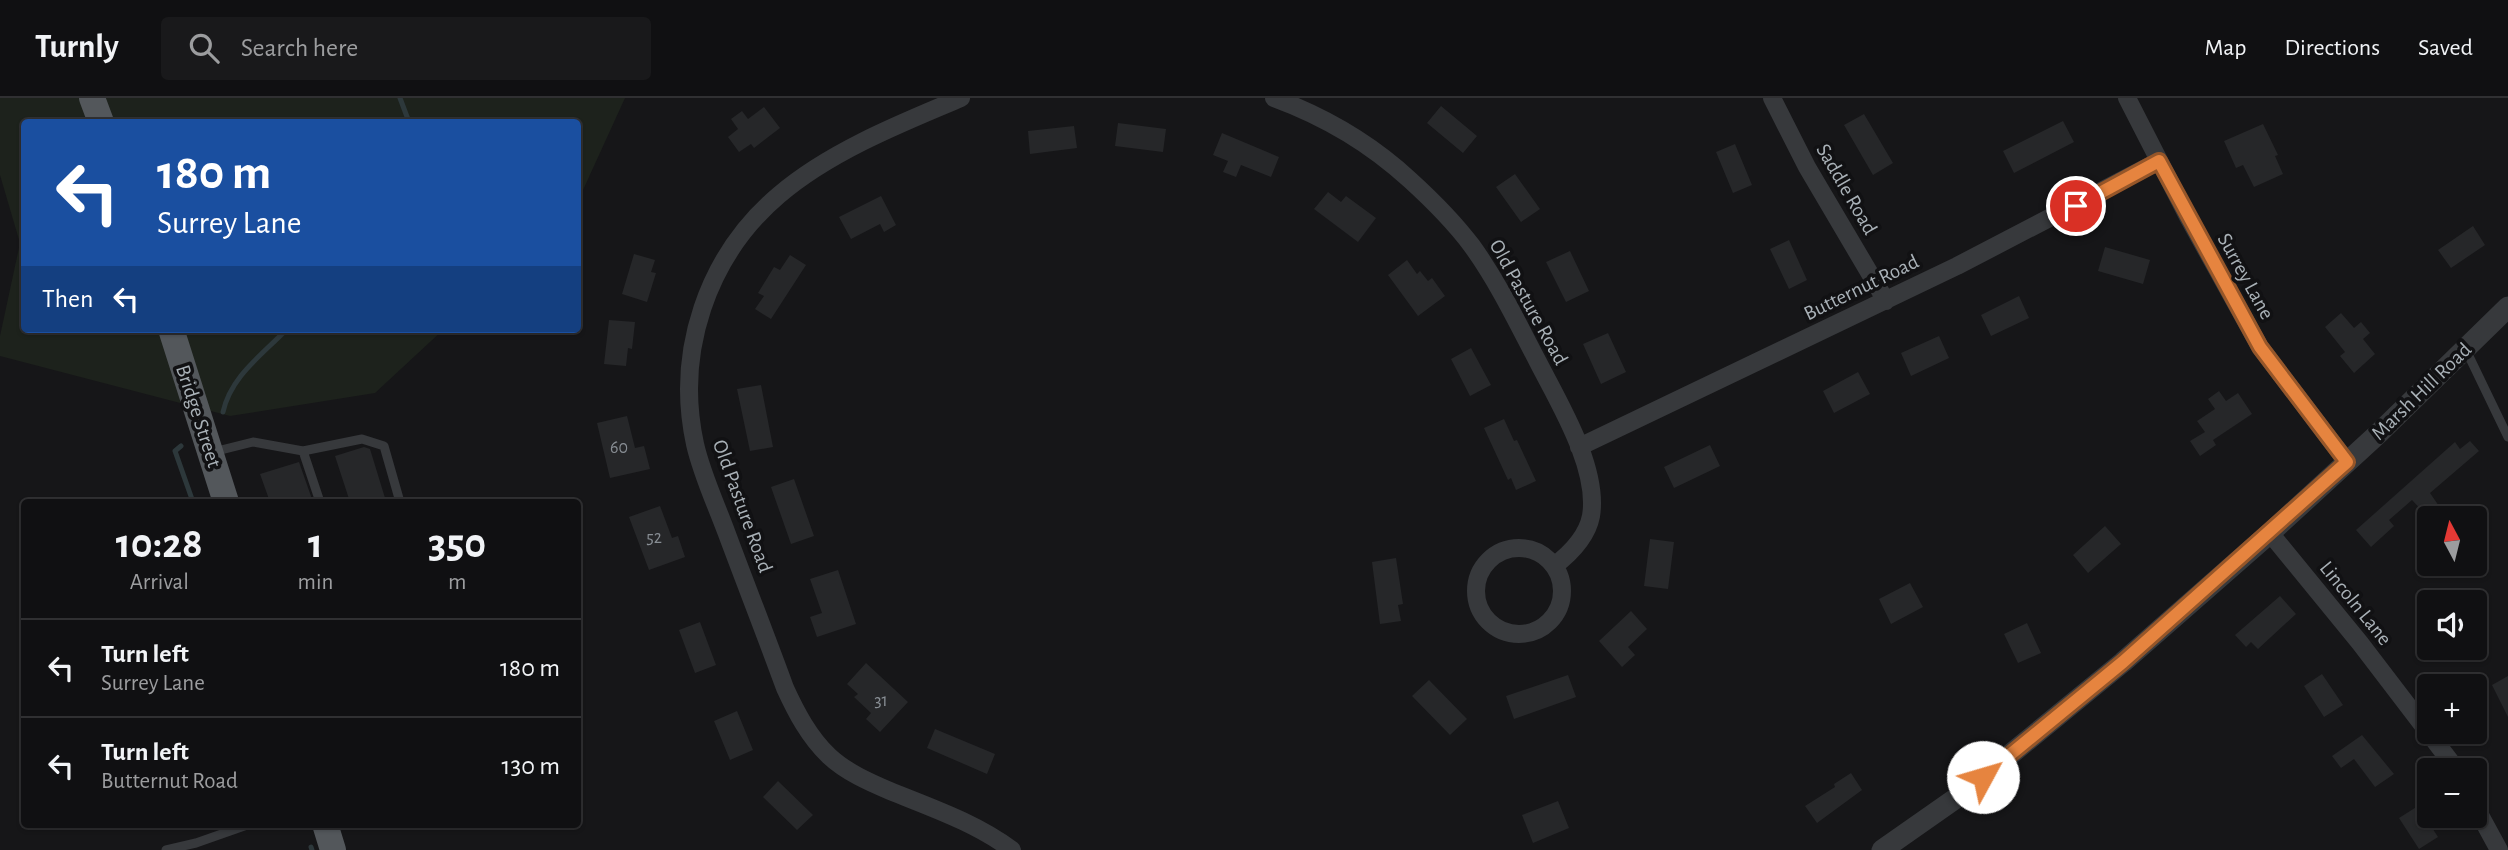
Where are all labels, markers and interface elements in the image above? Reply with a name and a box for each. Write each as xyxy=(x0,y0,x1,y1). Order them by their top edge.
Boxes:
search box xyxy=(161,17,651,80)
icon: search xyxy=(185,29,223,67)
text: Turnly xyxy=(35,31,119,64)
text: Search here xyxy=(241,35,358,61)
text: Map xyxy=(2204,36,2246,60)
text: Directions xyxy=(2284,36,2380,60)
text: Saved xyxy=(2418,36,2473,60)
street label: Saddle Road xyxy=(1812,140,1881,238)
icon: left xyxy=(42,147,133,238)
text: 180 m xyxy=(157,149,271,198)
pin xyxy=(2046,176,2106,236)
icon: arrive xyxy=(2057,187,2095,225)
text: Surrey Lane xyxy=(157,207,301,239)
street label: Surrey Lane xyxy=(2213,230,2278,323)
street label: Old Pasture Road xyxy=(1486,236,1572,368)
street label: Butternut Road xyxy=(1800,251,1922,324)
icon: left xyxy=(107,280,145,318)
text: Then xyxy=(42,286,93,312)
street label: Marsh Hill Road xyxy=(2367,339,2475,444)
street label: Bridge Street xyxy=(172,362,225,470)
street label: Old Pasture Road xyxy=(709,437,776,575)
house number: 60 xyxy=(610,439,628,457)
north arrow xyxy=(2417,506,2487,576)
map controls xyxy=(2417,506,2487,828)
text: 10:28 xyxy=(116,523,203,565)
text: 1 xyxy=(308,523,323,565)
text: 350 xyxy=(428,523,486,565)
house number: 52 xyxy=(646,529,662,547)
street label: Lincoln Lane xyxy=(2316,557,2396,649)
text: Arrival xyxy=(130,571,189,594)
text: min xyxy=(298,571,333,594)
text: m xyxy=(448,571,466,594)
button: sound xyxy=(2417,590,2487,660)
text: Turn left xyxy=(101,641,189,667)
icon: left xyxy=(42,649,80,687)
text: 180 m xyxy=(500,655,560,681)
text: Surrey Lane xyxy=(101,672,205,695)
button: + xyxy=(2417,674,2487,744)
house number: 31 xyxy=(874,692,888,710)
text: Turn left xyxy=(101,739,189,765)
position arrow xyxy=(1946,740,2020,814)
icon: left xyxy=(42,747,80,785)
text: 130 m xyxy=(502,753,560,779)
button: − xyxy=(2417,758,2487,828)
text: Butternut Road xyxy=(101,770,238,793)

